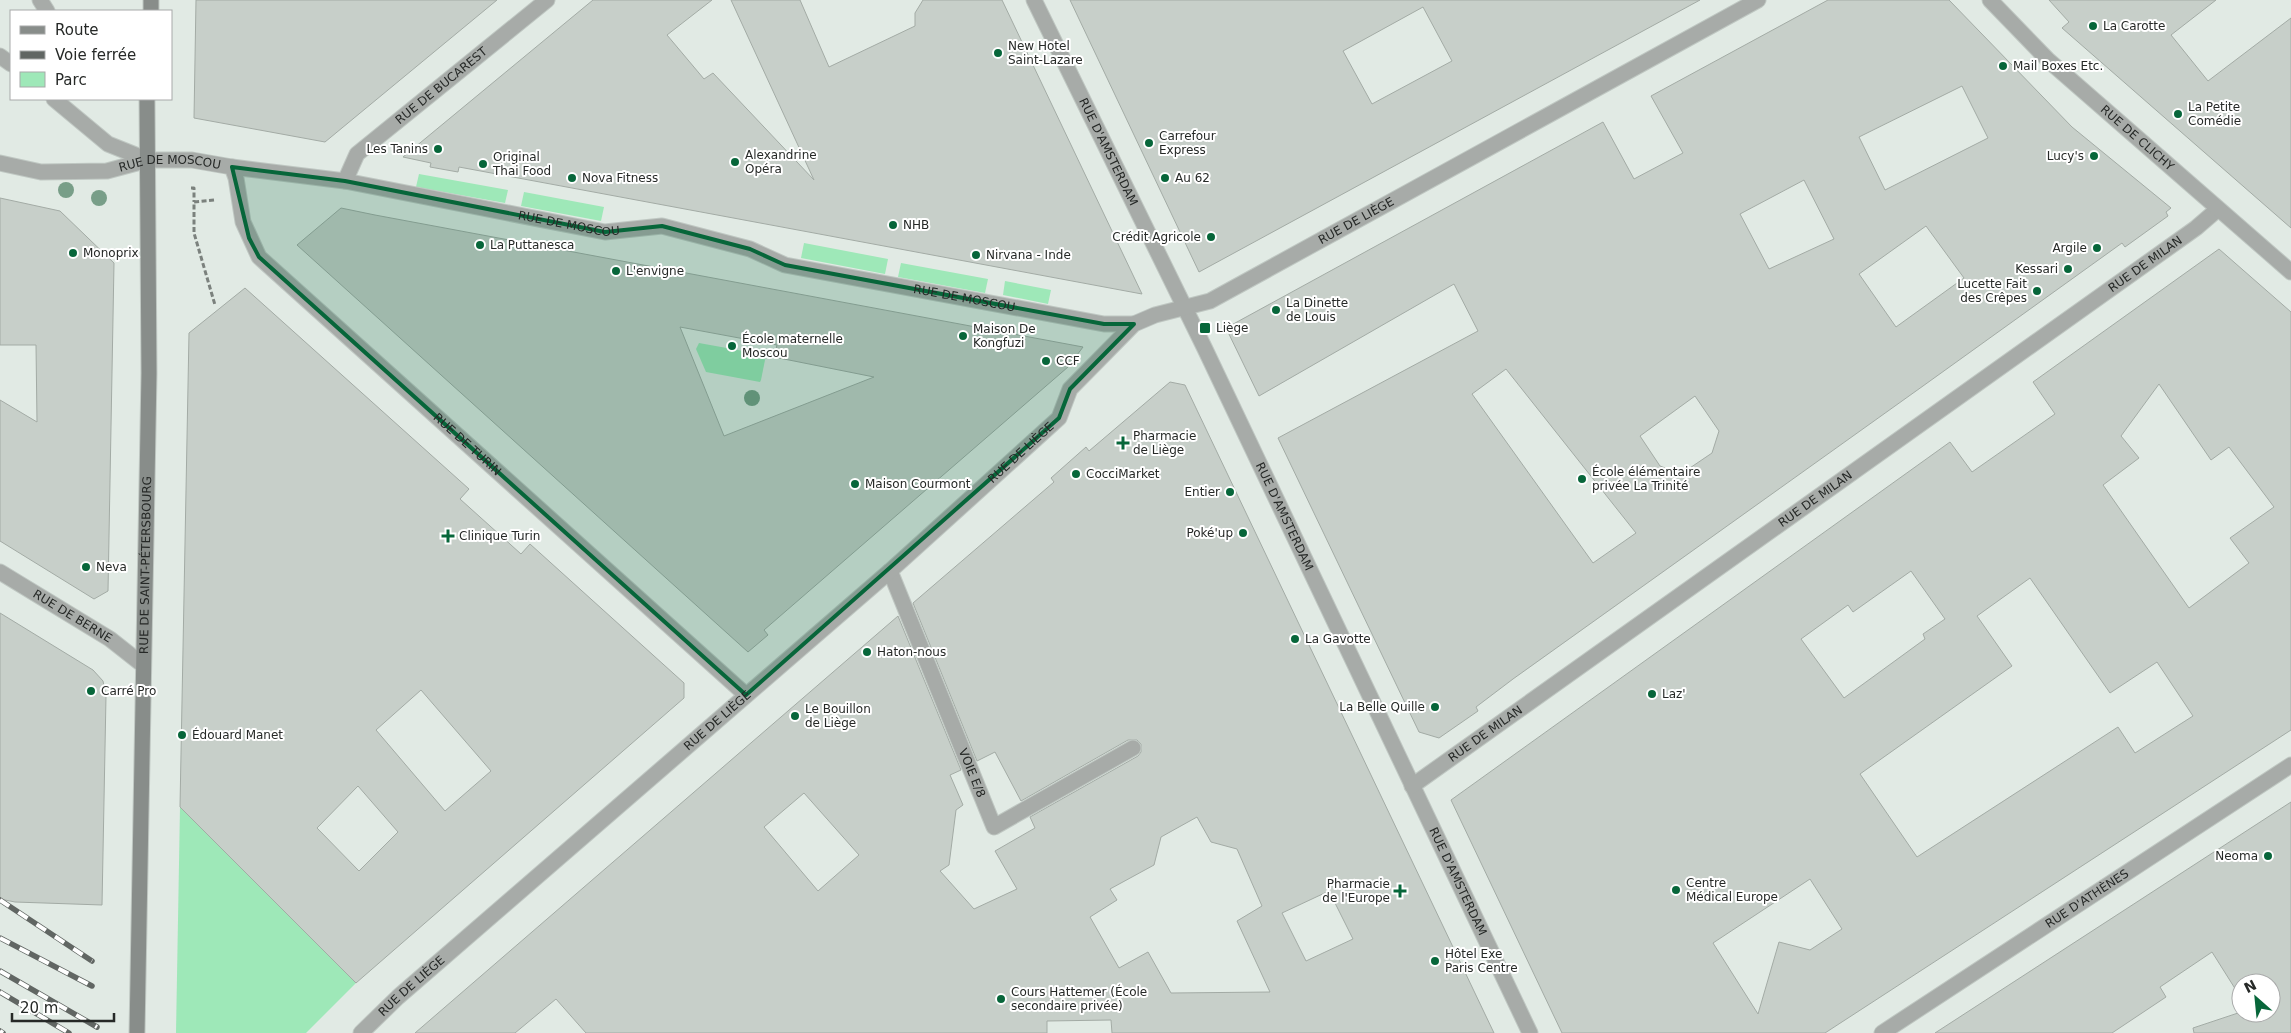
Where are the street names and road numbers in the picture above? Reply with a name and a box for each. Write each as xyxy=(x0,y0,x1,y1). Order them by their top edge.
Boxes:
street label: RUE DE BUCAREST xyxy=(393,44,490,127)
street label: RUE D'AMSTERDAM xyxy=(1076,96,1141,208)
street label: RUE DE CLICHY xyxy=(2098,102,2177,174)
street label: RUE DE MOSCOU xyxy=(117,153,222,175)
street label: RUE DE LIÈGE xyxy=(1316,194,1396,247)
street label: RUE DE MOSCOU xyxy=(517,208,620,239)
street label: RUE DE MILAN xyxy=(2106,233,2185,295)
street label: RUE DE MOSCOU xyxy=(912,282,1016,314)
street label: RUE DE TURIN xyxy=(431,410,504,478)
street label: RUE DE LIÈGE xyxy=(985,419,1057,486)
street label: RUE D'AMSTERDAM xyxy=(1253,460,1316,573)
street label: RUE DE MILAN xyxy=(1776,468,1855,530)
street label: RUE DE SAINT-PÉTERSBOURG xyxy=(137,476,154,654)
street label: RUE DE BERNE xyxy=(31,587,115,646)
street label: RUE DE LIÈGE xyxy=(681,688,754,753)
street label: RUE DE MILAN xyxy=(1446,703,1525,765)
street label: VOIE E/8 xyxy=(956,746,988,800)
street label: RUE D'AMSTERDAM xyxy=(1426,825,1490,938)
street label: RUE D'ATHÈNES xyxy=(2043,866,2131,931)
street label: RUE DE LIÈGE xyxy=(375,953,447,1019)

